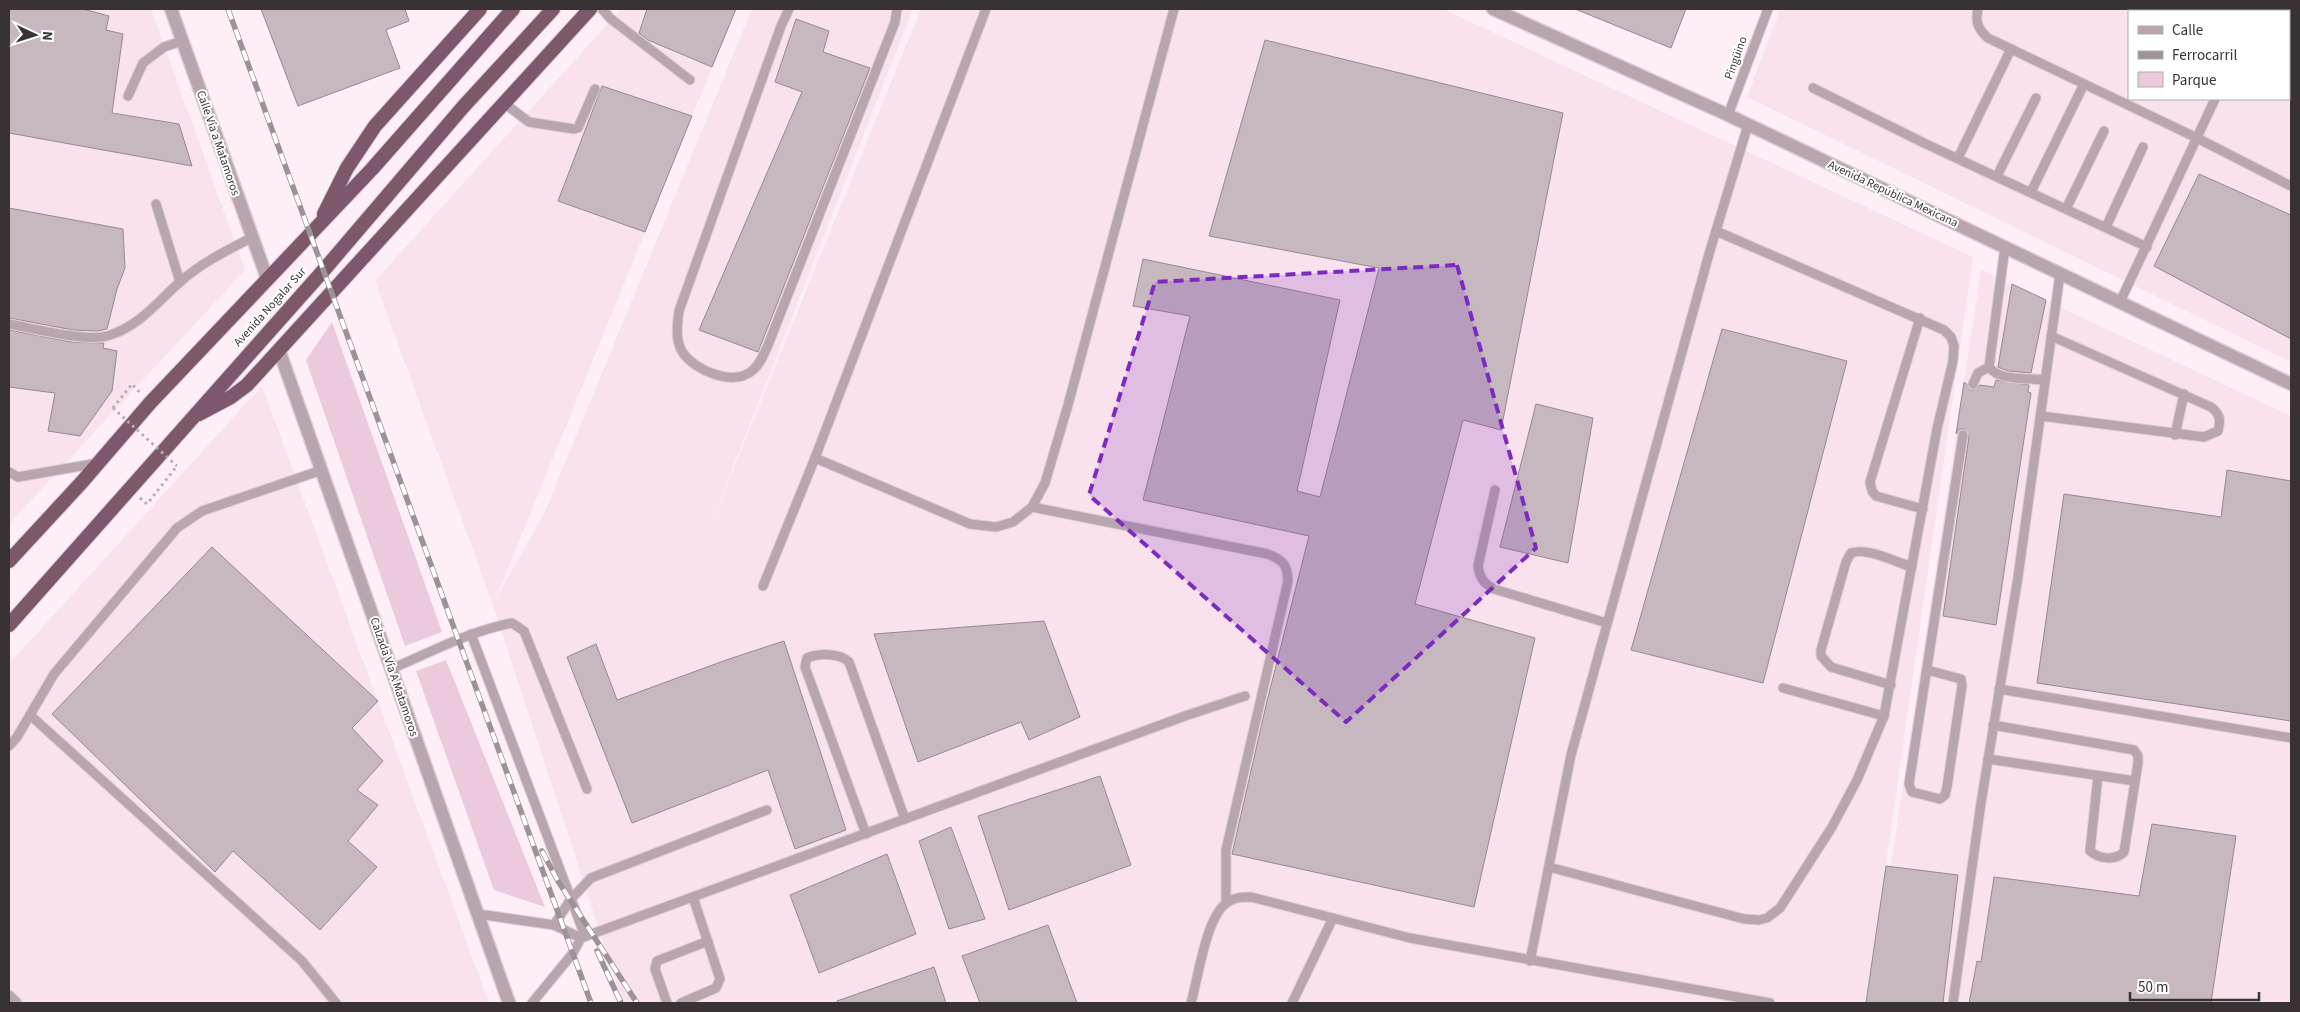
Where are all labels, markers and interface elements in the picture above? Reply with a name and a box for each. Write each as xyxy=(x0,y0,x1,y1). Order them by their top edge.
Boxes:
north arrow xyxy=(10,10,60,60)
legend xyxy=(2128,10,2290,100)
text: Calle xyxy=(2172,20,2203,41)
text: N xyxy=(37,30,57,41)
street label: Pingüino xyxy=(1720,34,1752,82)
text: Ferrocarril xyxy=(2172,45,2237,66)
text: Parque xyxy=(2172,70,2216,91)
street label: Calle Vía a Matamoros xyxy=(192,88,244,198)
street label: Avenida República Mexicana xyxy=(1825,156,1961,232)
street label: Avenida Nogalar Sur xyxy=(230,263,311,350)
street label: Calzada Vía A Matamoros xyxy=(366,615,422,739)
scale bar xyxy=(2130,970,2259,1002)
text: 50 m xyxy=(2138,977,2168,998)

